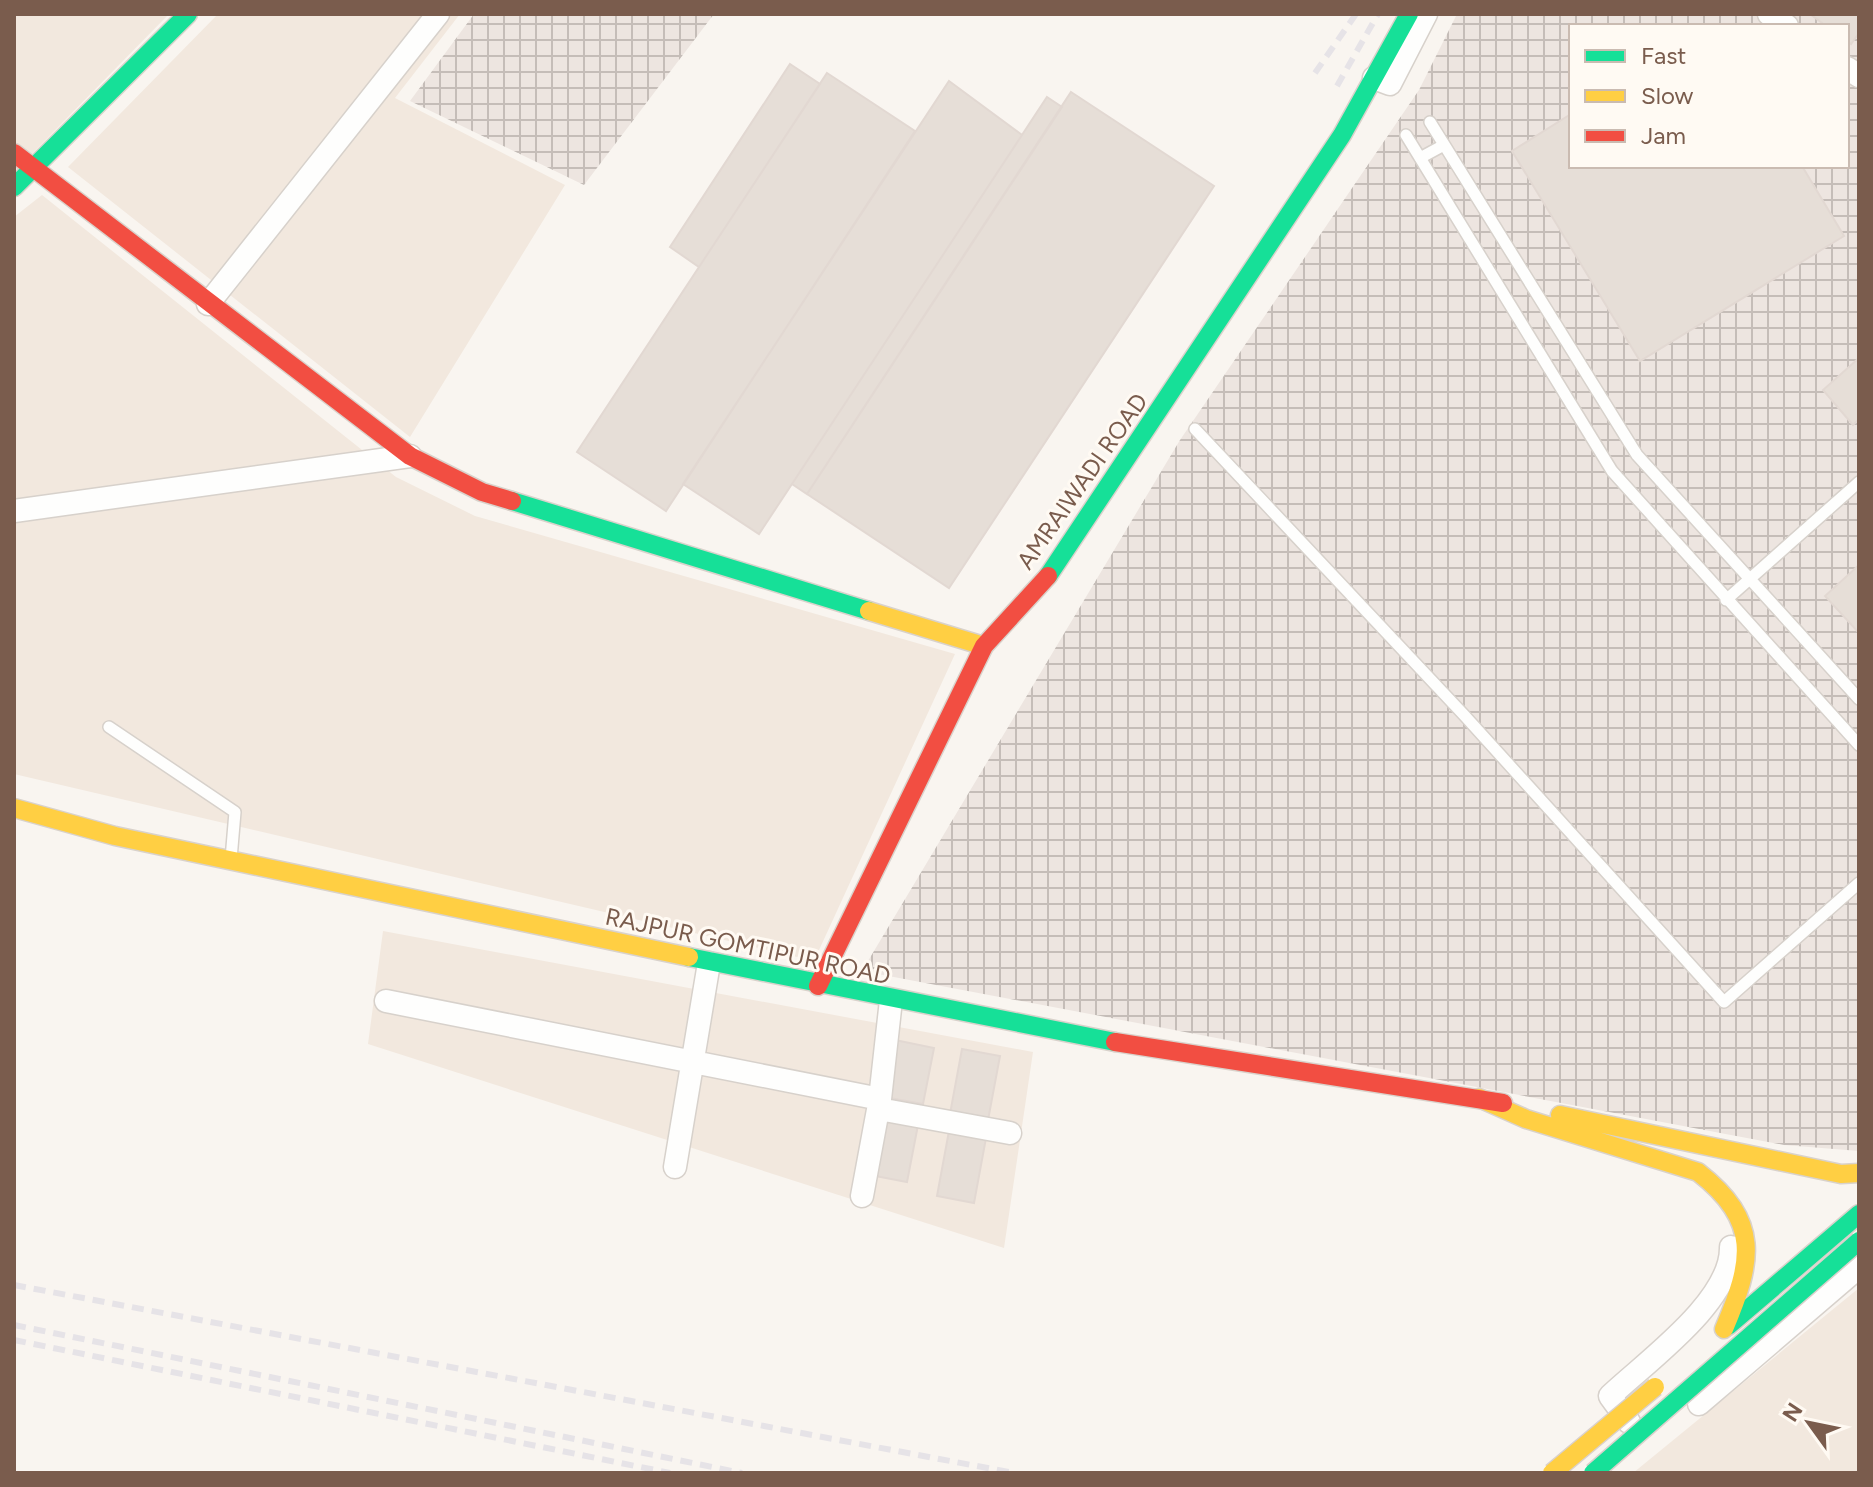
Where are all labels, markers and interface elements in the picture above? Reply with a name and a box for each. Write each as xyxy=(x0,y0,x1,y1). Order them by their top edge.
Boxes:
legend xyxy=(1569,24,1849,168)
text: Fast xyxy=(1641,41,1686,70)
text: Slow xyxy=(1641,81,1694,110)
text: Jam xyxy=(1641,121,1686,150)
street label: AMRAIWADI ROAD xyxy=(1010,387,1154,575)
street label: RAJPUR GOMTIPUR ROAD xyxy=(603,902,893,990)
north arrow xyxy=(1769,1383,1849,1463)
text: N xyxy=(1777,1398,1809,1427)

